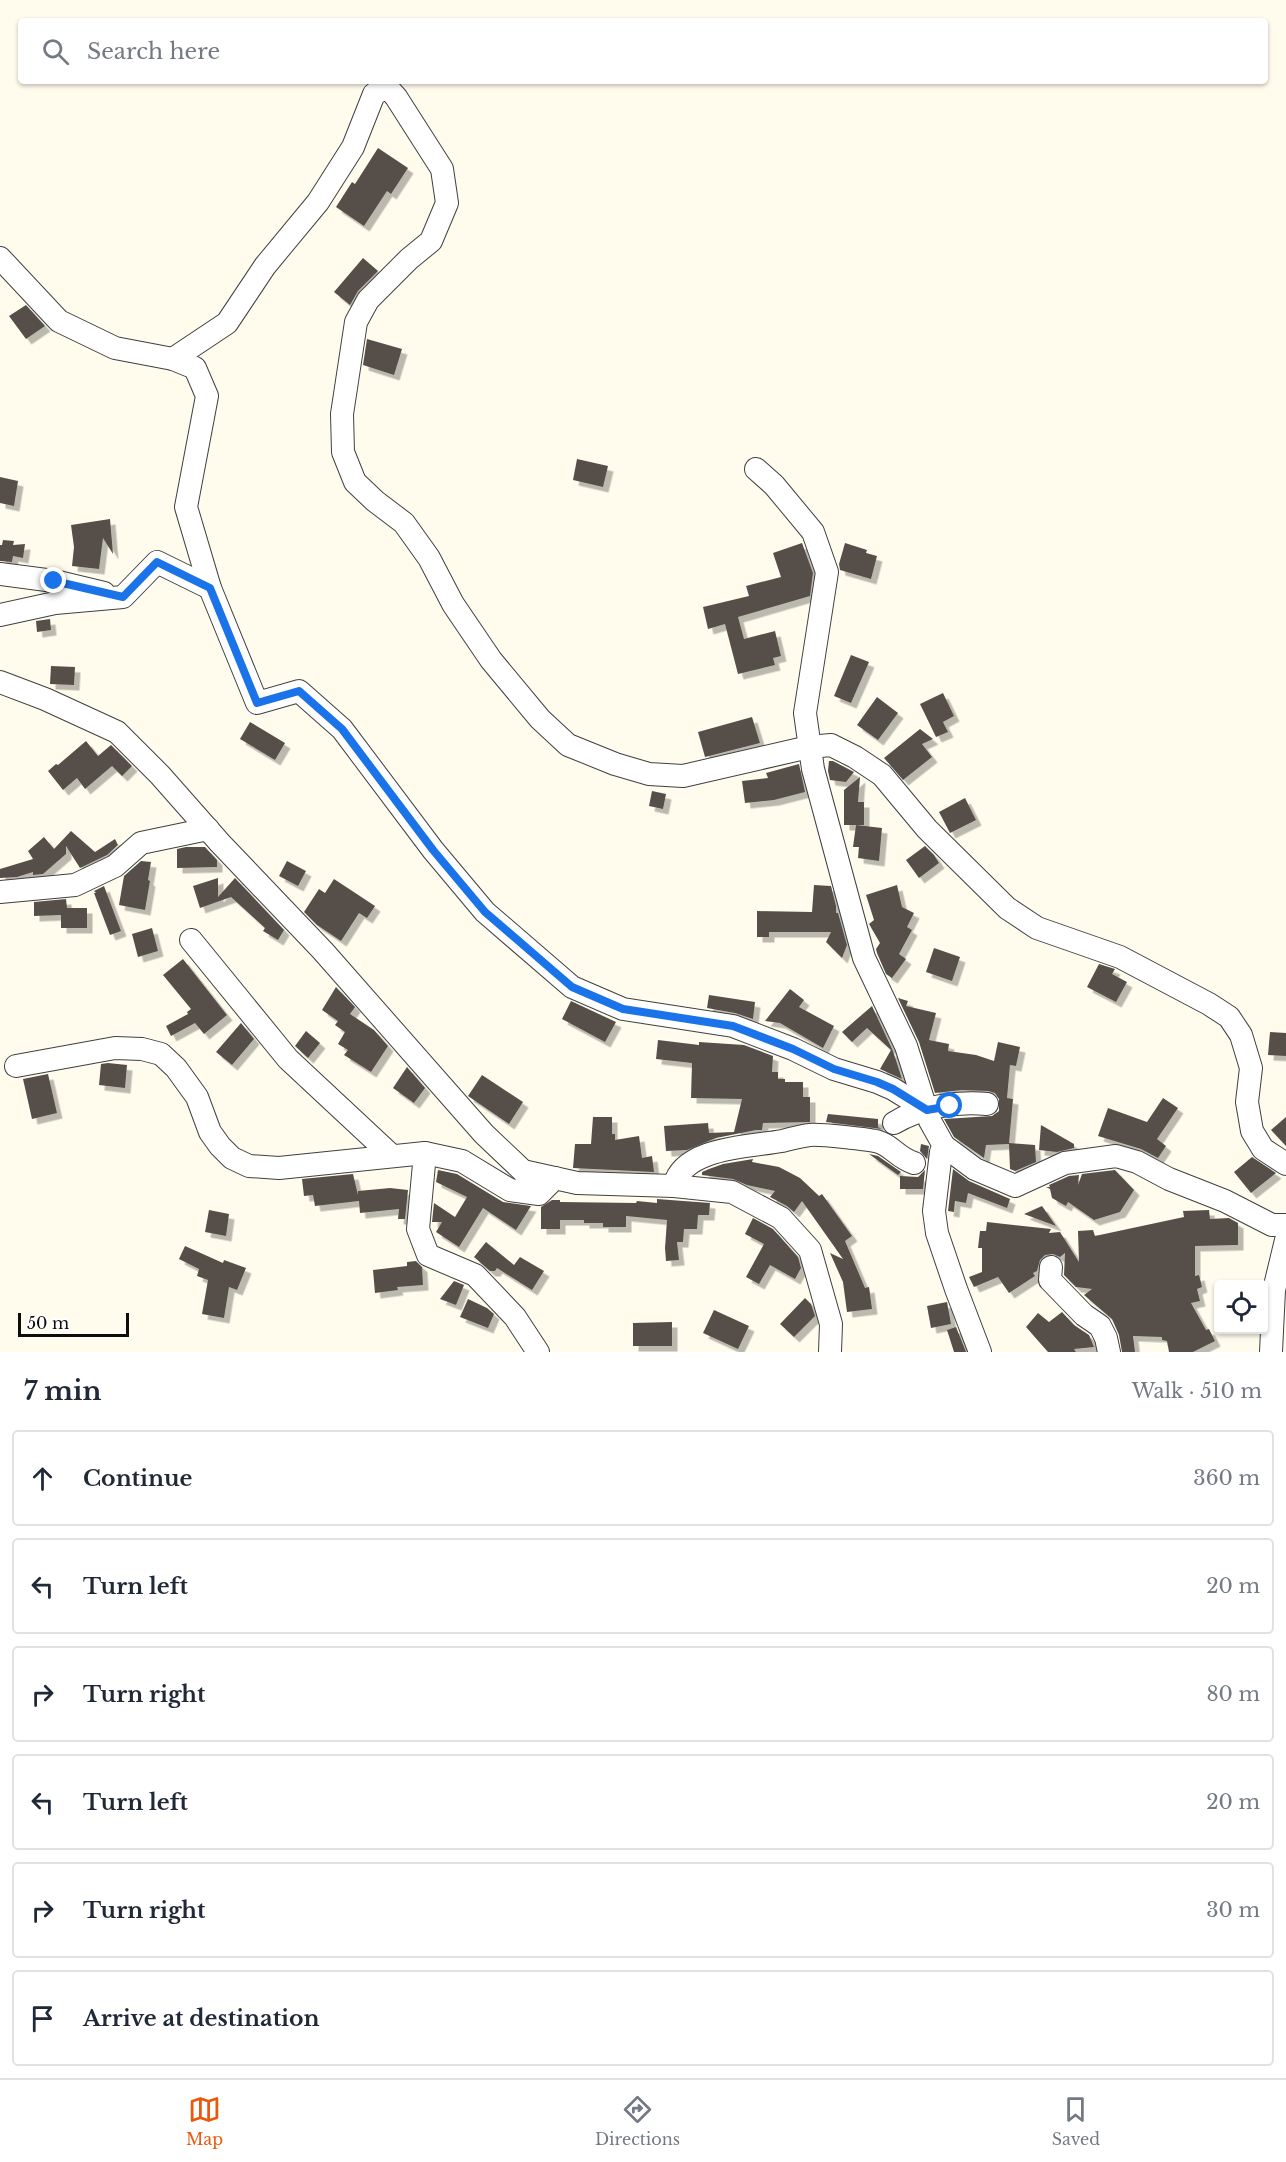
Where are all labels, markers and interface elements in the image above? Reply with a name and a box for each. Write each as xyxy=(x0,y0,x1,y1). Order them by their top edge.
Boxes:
search box xyxy=(18,18,1268,84)
icon: search xyxy=(39,35,72,68)
text: Search here xyxy=(87,38,220,65)
route end xyxy=(40,567,66,593)
route start xyxy=(936,1092,962,1118)
map controls xyxy=(1214,1280,1268,1334)
button: locate xyxy=(1214,1280,1268,1334)
scale bar xyxy=(18,1310,129,1338)
text: 50 m xyxy=(27,1313,69,1333)
text: 7 min xyxy=(24,1375,101,1407)
text: Walk · 510 m xyxy=(1132,1379,1262,1403)
icon: ahead xyxy=(26,1462,59,1495)
text: Continue xyxy=(83,1465,192,1492)
text: 360 m xyxy=(1193,1466,1260,1490)
icon: left xyxy=(26,1570,59,1603)
text: Turn left xyxy=(83,1573,188,1600)
text: 20 m xyxy=(1206,1574,1260,1598)
icon: right xyxy=(26,1678,59,1711)
text: Turn right xyxy=(83,1681,205,1708)
text: 80 m xyxy=(1206,1682,1260,1706)
icon: left xyxy=(26,1786,59,1819)
text: Turn left xyxy=(83,1789,188,1816)
text: 20 m xyxy=(1206,1790,1260,1814)
icon: right xyxy=(26,1894,59,1927)
text: Turn right xyxy=(83,1897,205,1924)
text: 30 m xyxy=(1206,1898,1260,1922)
icon: arrive xyxy=(26,2002,59,2035)
text: Arrive at destination xyxy=(83,2005,320,2032)
tab: Map xyxy=(186,2093,223,2149)
tab: Directions xyxy=(595,2093,680,2149)
tab: Saved xyxy=(1052,2093,1100,2149)

